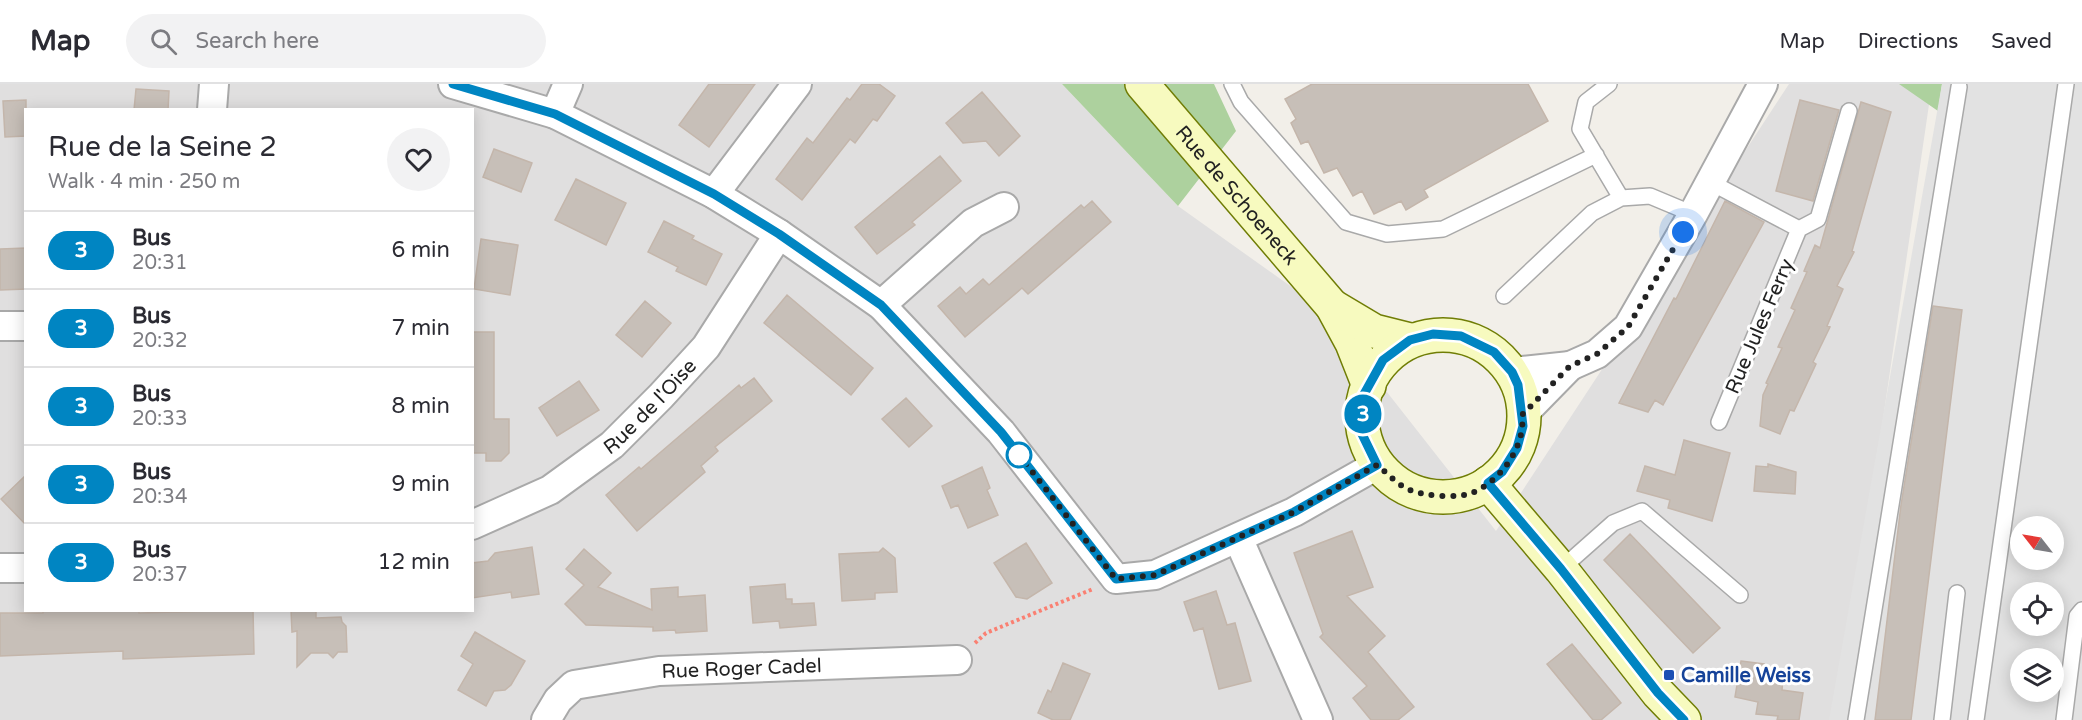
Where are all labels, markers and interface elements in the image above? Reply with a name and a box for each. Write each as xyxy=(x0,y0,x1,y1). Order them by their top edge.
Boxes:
search box xyxy=(126,14,546,68)
text: Map xyxy=(30,24,90,58)
icon: search xyxy=(147,25,180,58)
text: Search here xyxy=(195,28,319,54)
text: Map xyxy=(1779,29,1825,54)
text: Directions xyxy=(1858,29,1958,54)
text: Saved xyxy=(1991,29,2052,54)
street label: Rue de Schoeneck xyxy=(1170,121,1303,270)
button: heart xyxy=(387,128,450,191)
text: Rue de la Seine 2 xyxy=(48,130,277,164)
text: Walk · 4 min · 250 m xyxy=(48,170,240,194)
your location xyxy=(1668,217,1698,247)
text: Bus xyxy=(132,225,171,251)
text: 6 min xyxy=(391,237,450,263)
text: 3 xyxy=(74,238,88,263)
text: 20:31 xyxy=(132,251,187,275)
street label: Rue Jules Ferry xyxy=(1721,255,1799,397)
text: Bus xyxy=(132,303,171,329)
text: 7 min xyxy=(391,315,450,341)
text: 3 xyxy=(74,316,88,341)
text: 20:32 xyxy=(132,329,187,353)
street label: Rue de l'Oise xyxy=(599,354,702,460)
text: Bus xyxy=(132,381,171,407)
text: 8 min xyxy=(391,393,450,419)
text: 3 xyxy=(74,394,88,419)
line badge: 3 xyxy=(1344,394,1382,434)
text: 3 xyxy=(1356,402,1370,427)
text: 20:33 xyxy=(132,407,187,431)
unlabelled marker xyxy=(1006,442,1032,468)
text: Bus xyxy=(132,459,171,485)
text: 9 min xyxy=(391,471,450,497)
text: 3 xyxy=(74,472,88,497)
text: 20:34 xyxy=(132,485,187,509)
north arrow xyxy=(2010,516,2064,570)
map controls xyxy=(2010,516,2064,702)
text: Bus xyxy=(132,537,171,563)
text: 12 min xyxy=(378,549,450,575)
text: 3 xyxy=(74,550,88,575)
text: 20:37 xyxy=(132,563,187,587)
button: locate xyxy=(2010,582,2064,636)
button: layers xyxy=(2010,648,2064,702)
street label: Rue Roger Cadel xyxy=(661,654,822,684)
place label: Camille Weiss xyxy=(1681,664,1811,688)
marker: Camille Weiss xyxy=(1662,668,1676,682)

